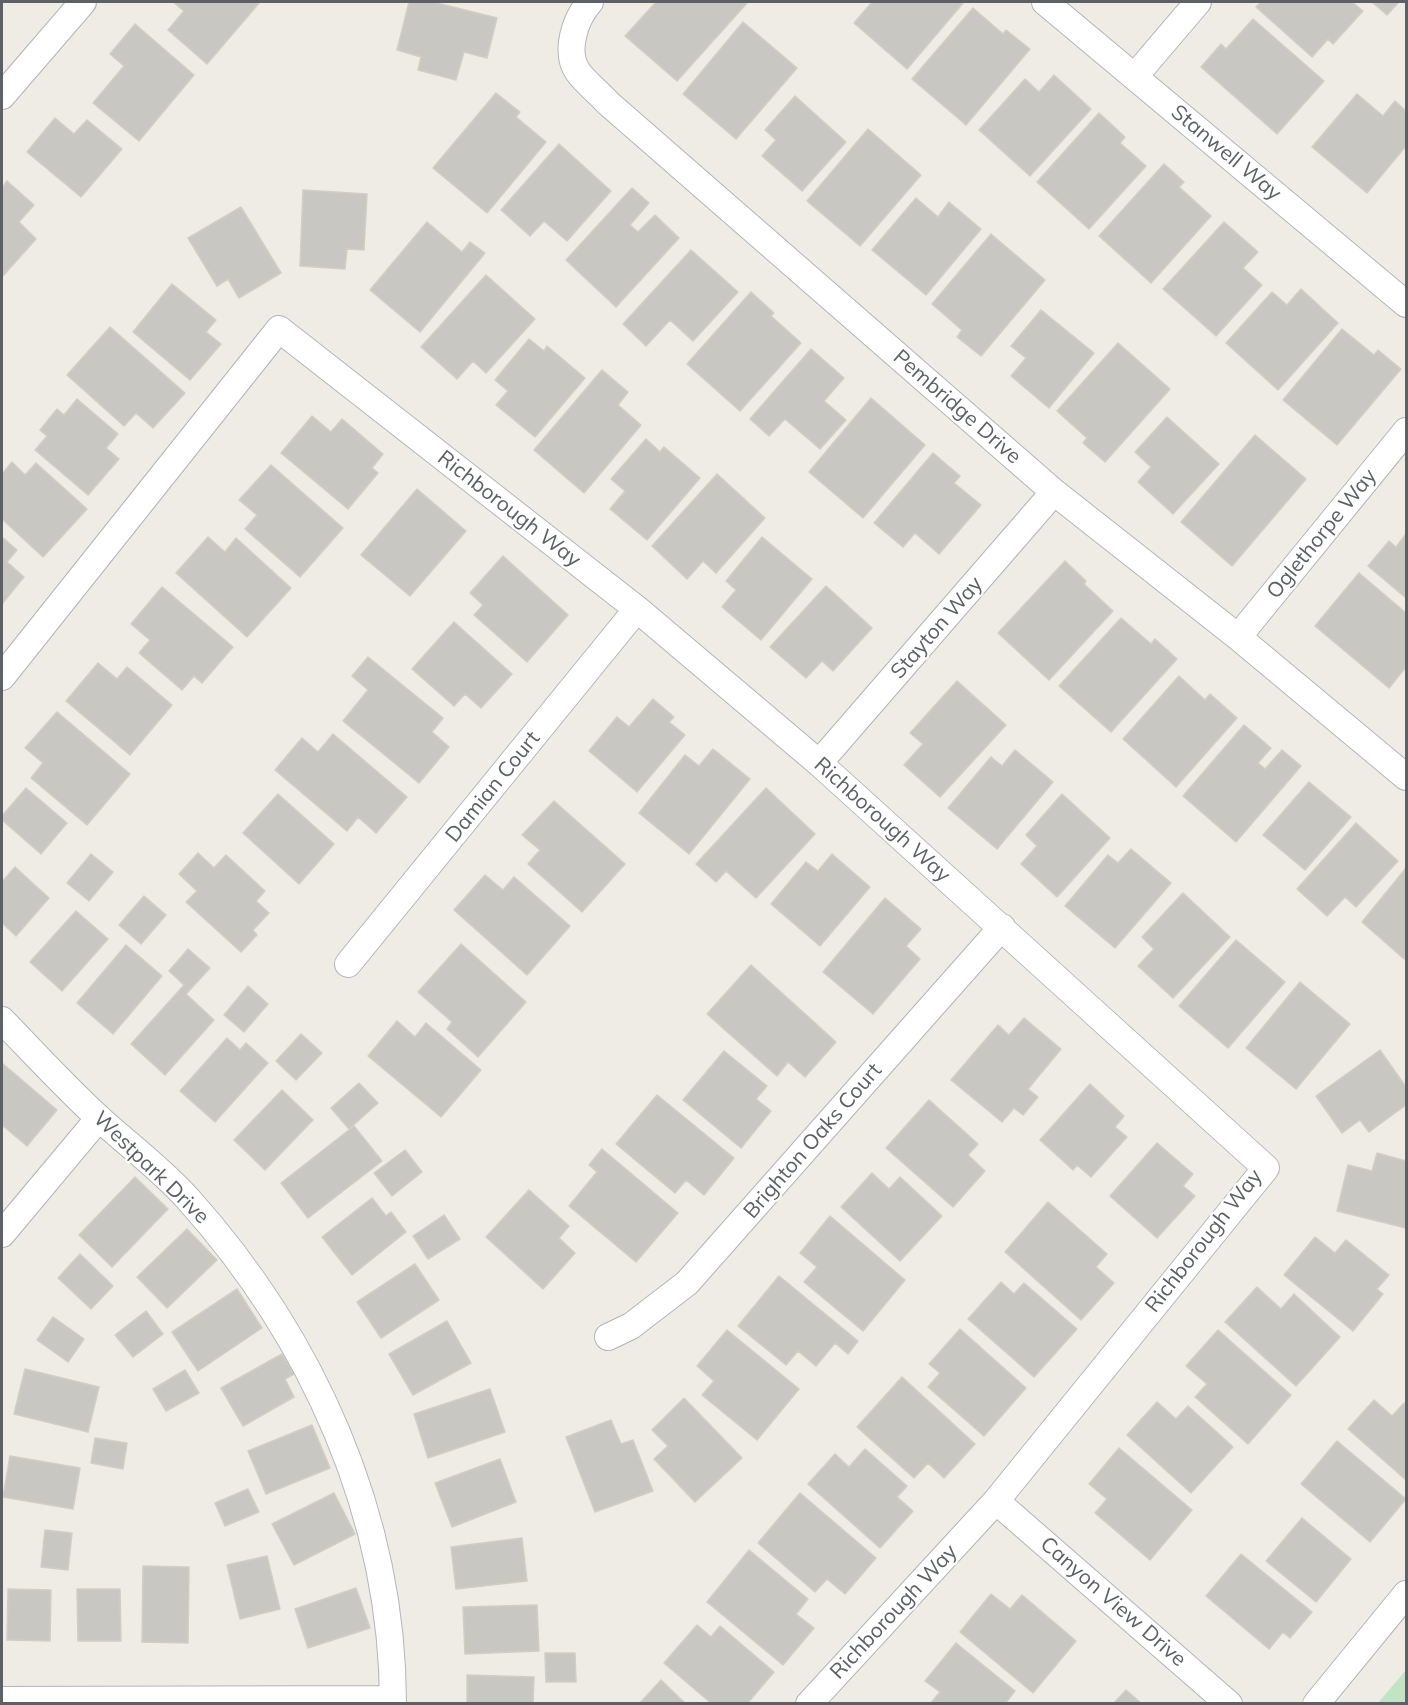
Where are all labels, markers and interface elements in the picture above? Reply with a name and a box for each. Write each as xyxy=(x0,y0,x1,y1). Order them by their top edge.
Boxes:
street label: Stanwell Way xyxy=(1166,100,1286,206)
street label: Pembridge Drive xyxy=(888,345,1026,469)
street label: Richborough Way xyxy=(432,445,586,573)
street label: Oglethorpe Way xyxy=(1262,464,1382,604)
street label: Stayton Way xyxy=(886,572,988,684)
street label: Damian Court xyxy=(441,726,545,848)
street label: Richborough Way xyxy=(809,752,955,888)
street label: Brighton Oaks Court xyxy=(739,1058,887,1224)
street label: Westpark Drive xyxy=(88,1106,214,1230)
street label: Richborough Way xyxy=(1140,1164,1268,1318)
street label: Canyon View Drive xyxy=(1035,1532,1191,1672)
street label: Richborough Way xyxy=(825,1540,963,1684)

